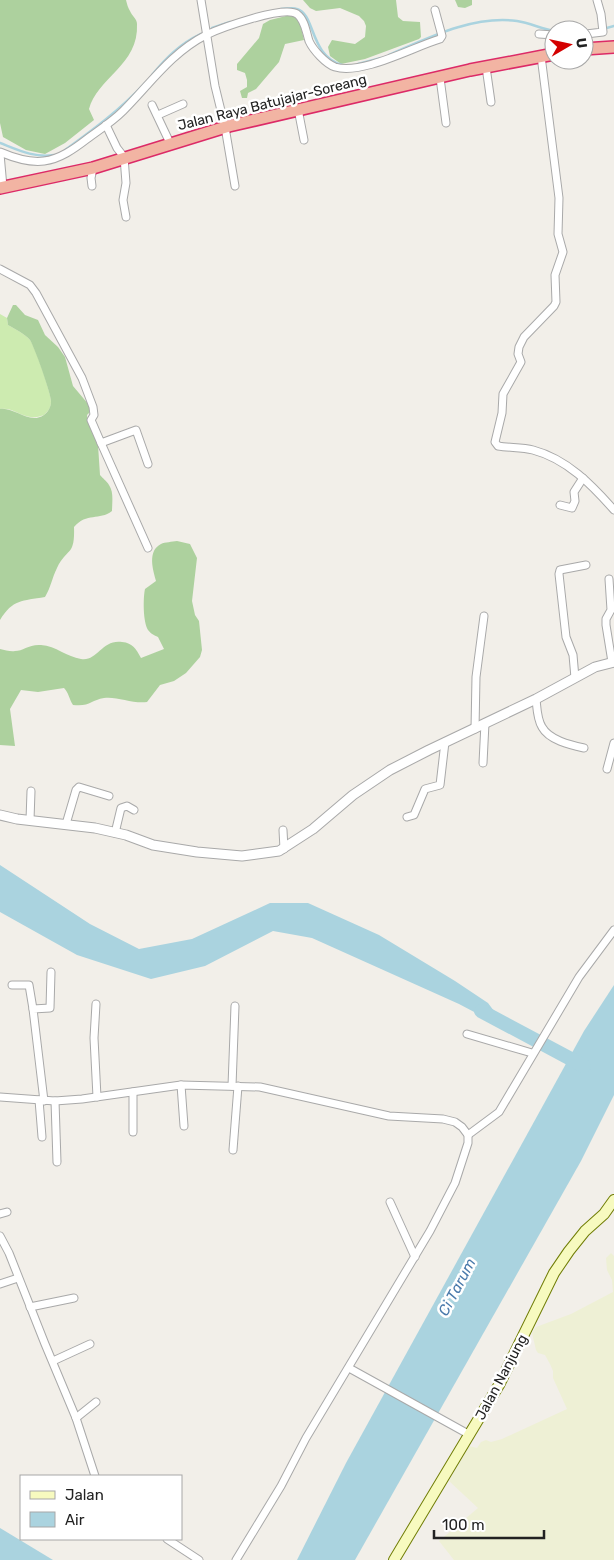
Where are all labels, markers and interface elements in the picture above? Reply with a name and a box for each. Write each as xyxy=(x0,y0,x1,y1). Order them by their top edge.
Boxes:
north arrow xyxy=(544,20,594,70)
text: U xyxy=(572,37,591,49)
street label: Jalan Raya Batujajar-Soreang xyxy=(176,71,368,134)
water label: Ci Tarum xyxy=(434,1255,480,1319)
street label: Jalan Nanjung xyxy=(472,1332,531,1423)
legend xyxy=(20,1475,182,1540)
text: Jalan xyxy=(65,1486,104,1504)
scale bar xyxy=(434,1508,544,1540)
text: Air xyxy=(65,1511,85,1529)
text: 100 m xyxy=(442,1516,484,1534)

